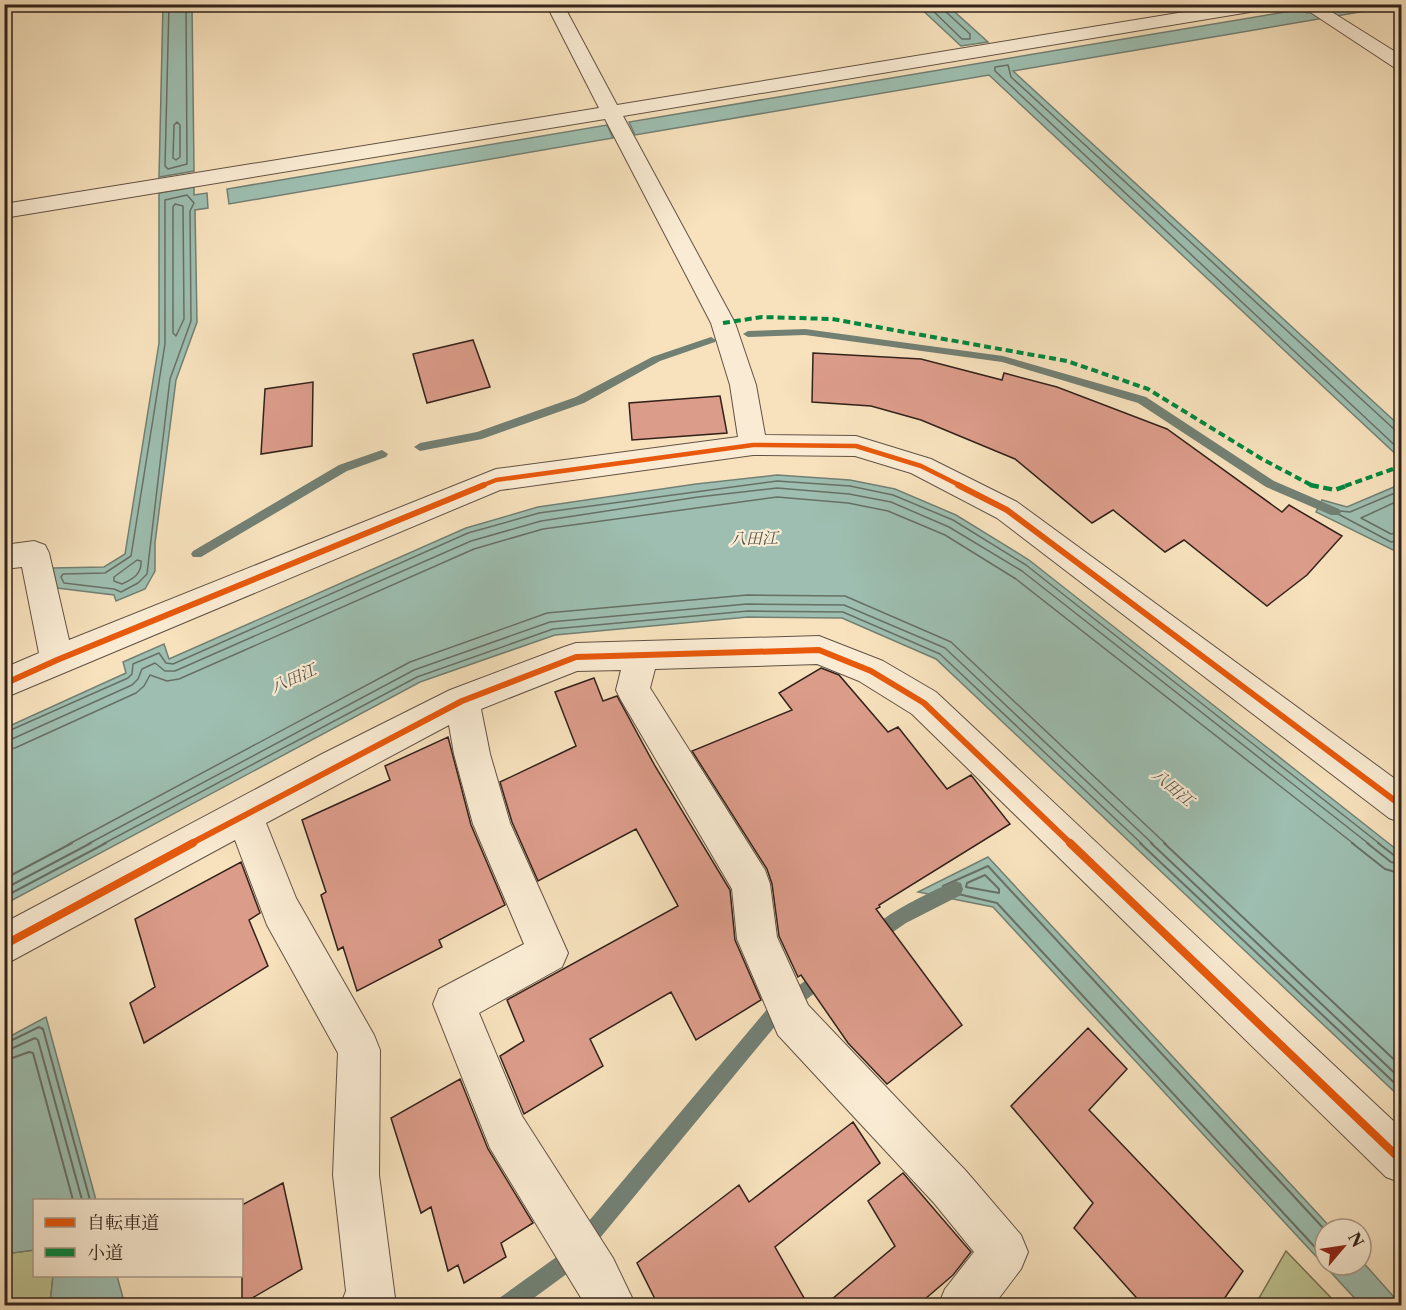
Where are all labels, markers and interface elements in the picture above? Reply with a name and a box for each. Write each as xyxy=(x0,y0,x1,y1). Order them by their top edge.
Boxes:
water label: 八田江 xyxy=(730,528,780,548)
water label: 八田江 xyxy=(267,658,321,697)
water label: 八田江 xyxy=(1148,764,1199,811)
legend xyxy=(33,1199,243,1277)
text: 自転車道 xyxy=(87,1212,159,1234)
north arrow xyxy=(1313,1217,1373,1277)
text: N xyxy=(1344,1229,1368,1251)
text: 小道 xyxy=(87,1242,123,1264)

